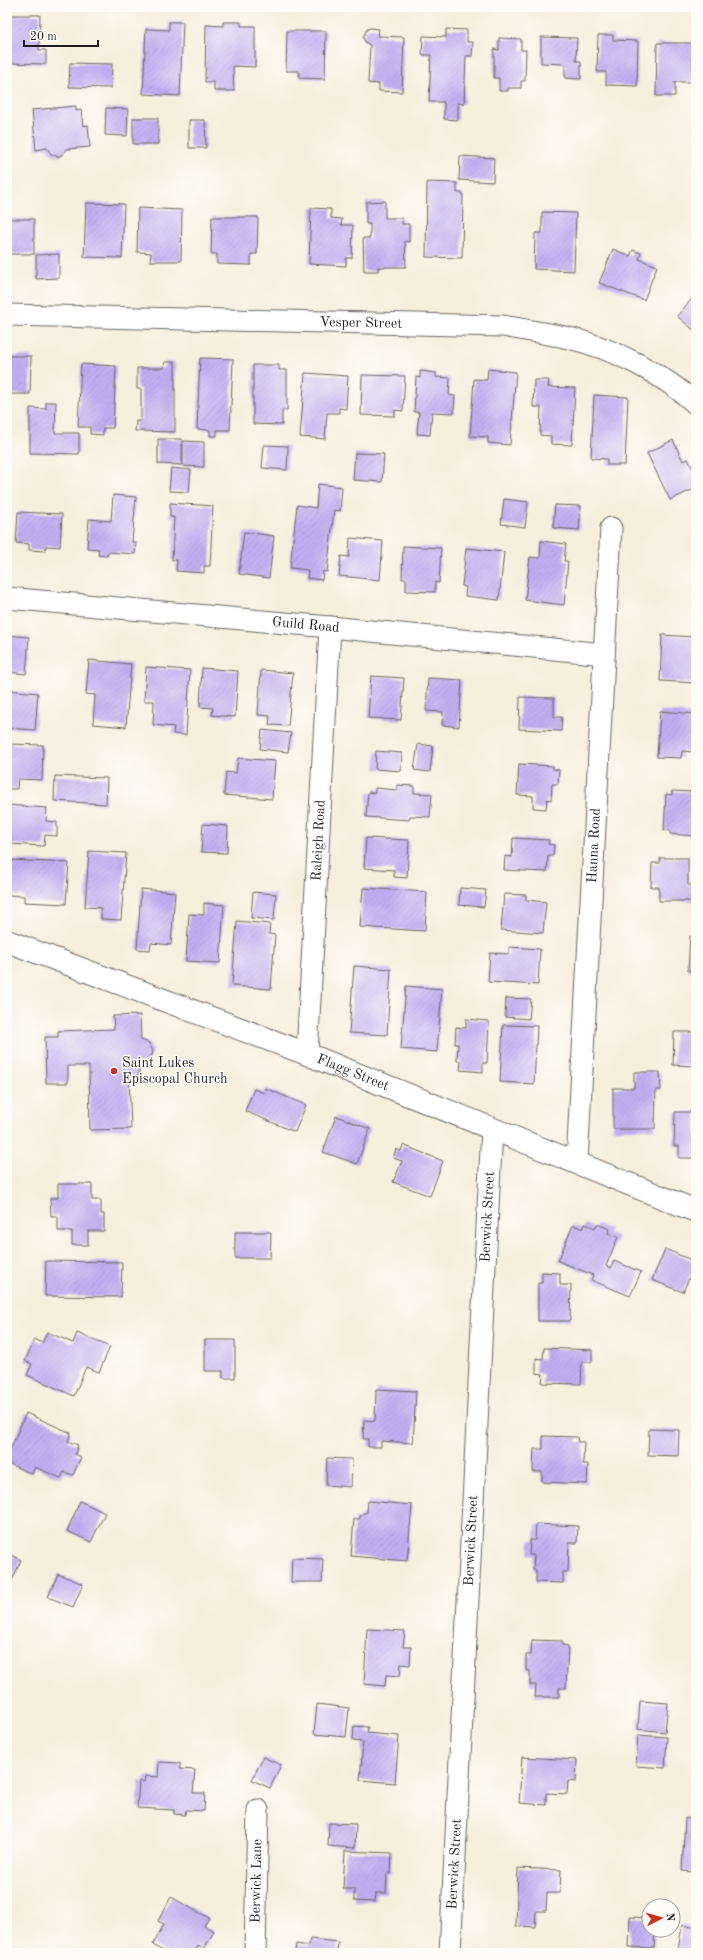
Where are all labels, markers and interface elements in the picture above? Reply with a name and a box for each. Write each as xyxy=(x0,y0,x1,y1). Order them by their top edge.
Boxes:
scale bar xyxy=(24,22,98,48)
text: 20 m xyxy=(30,31,57,43)
street label: Vesper Street xyxy=(319,315,402,331)
street label: Guild Road xyxy=(272,615,340,635)
street label: Raleigh Road xyxy=(309,799,328,881)
street label: Hanna Road xyxy=(585,808,603,883)
street label: Flagg Street xyxy=(315,1052,391,1093)
place label: Saint Lukes Episcopal Church xyxy=(122,1056,228,1086)
marker: Saint Lukes Episcopal Church xyxy=(109,1066,119,1076)
street label: Berwick Street xyxy=(478,1171,497,1263)
street label: Berwick Street xyxy=(462,1495,480,1586)
street label: Berwick Street xyxy=(445,1818,464,1910)
street label: Berwick Lane xyxy=(249,1839,264,1923)
north arrow xyxy=(641,1898,681,1938)
text: N xyxy=(664,1912,675,1922)

